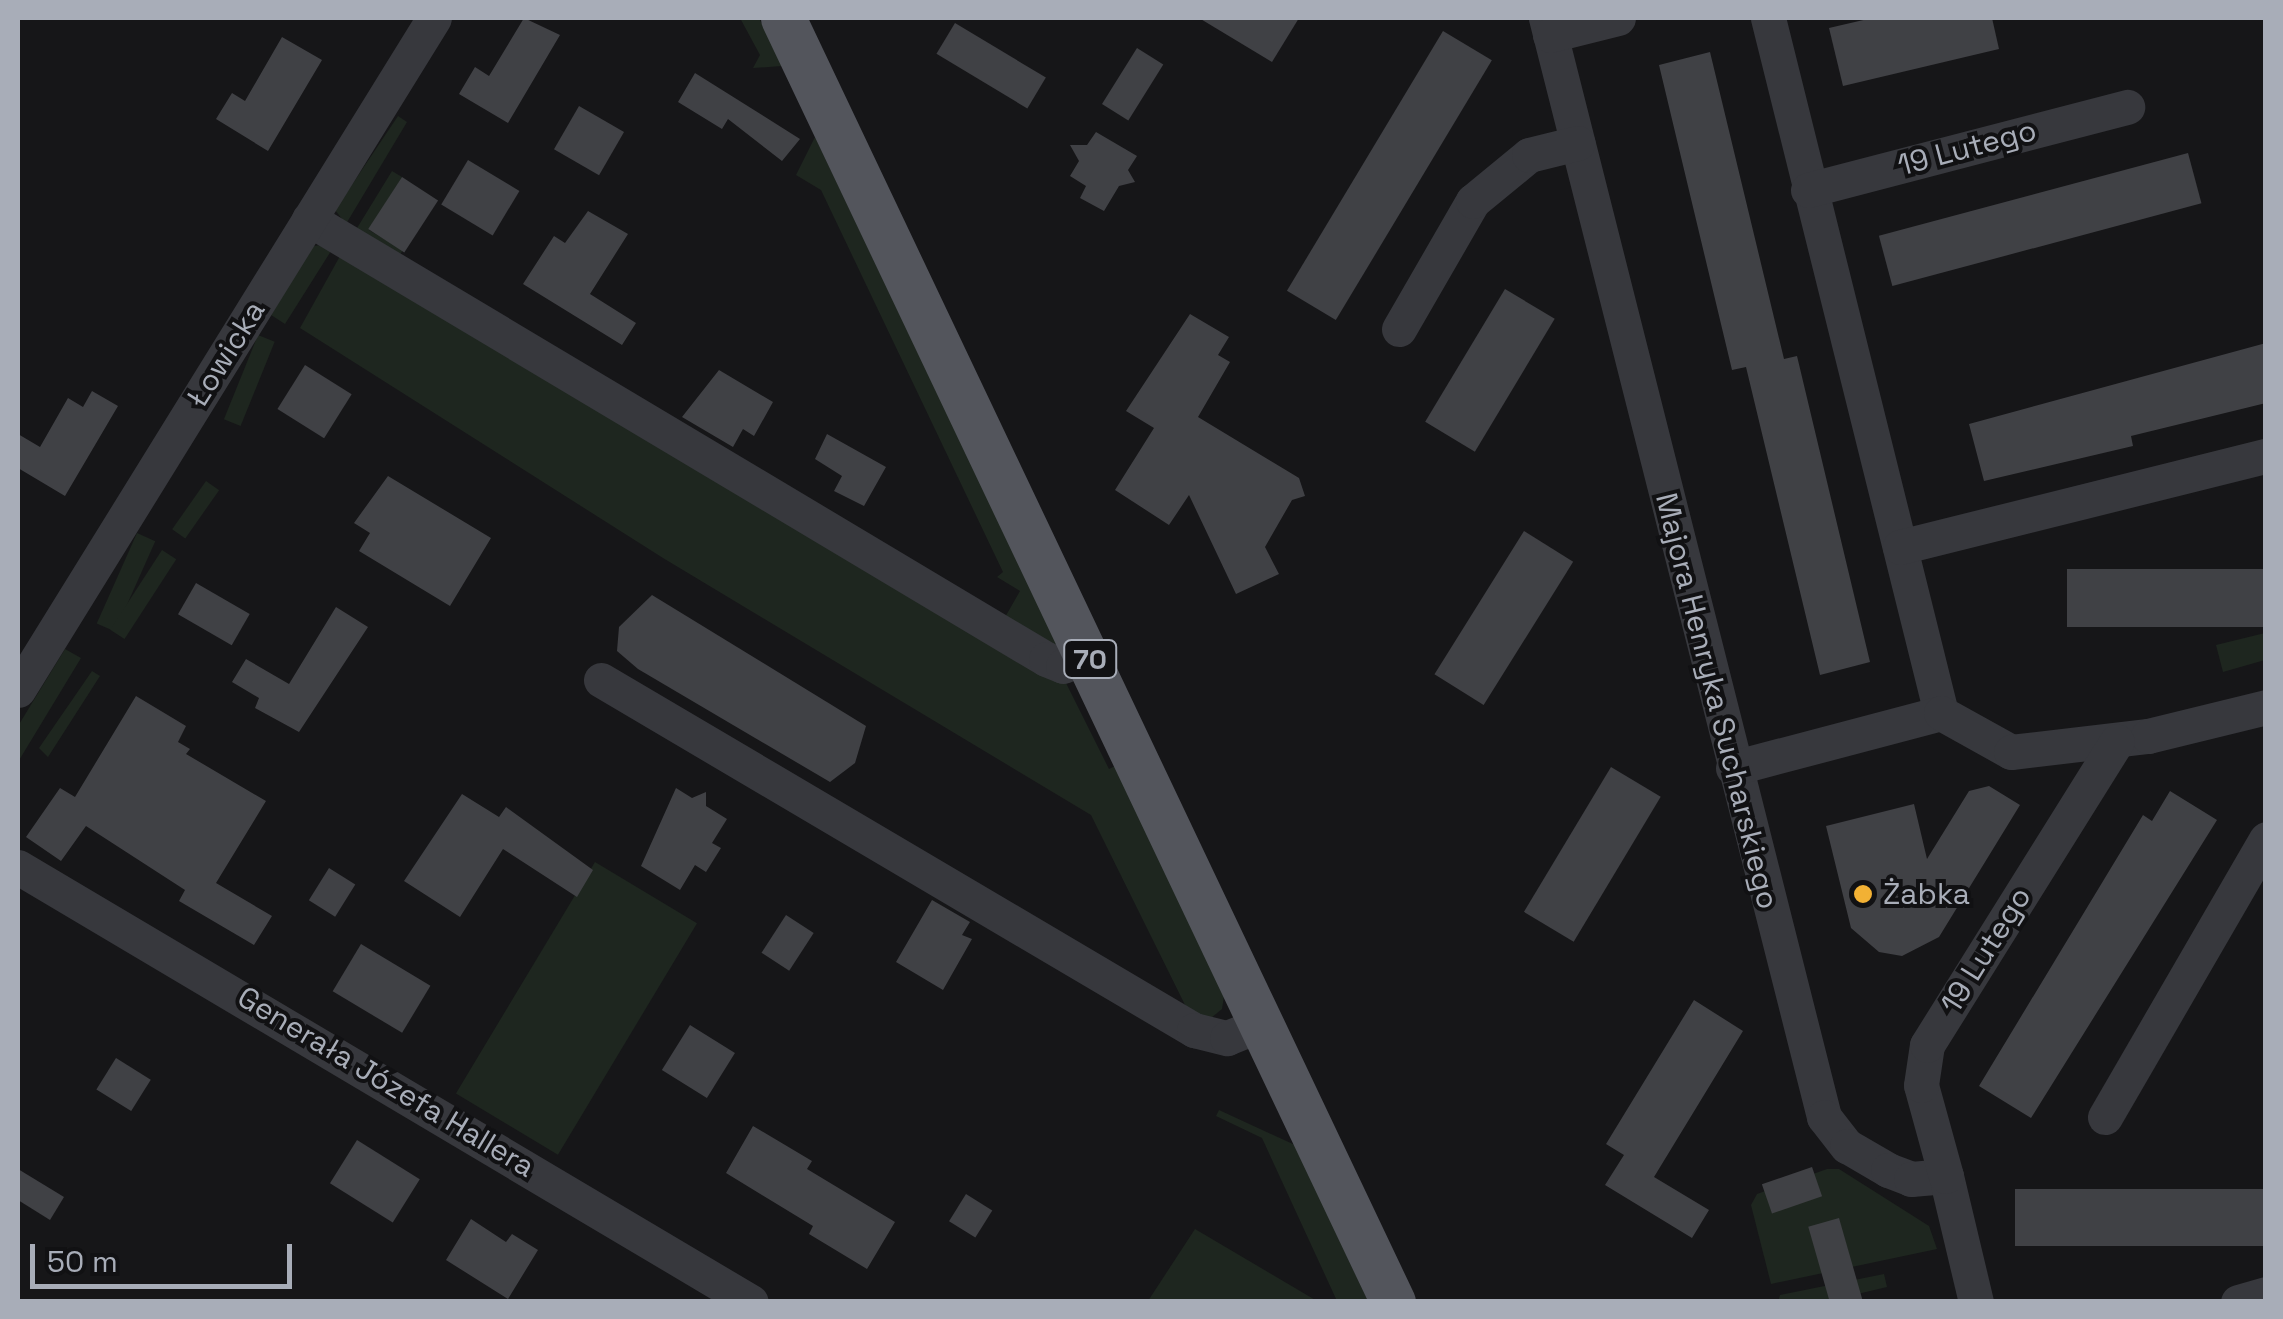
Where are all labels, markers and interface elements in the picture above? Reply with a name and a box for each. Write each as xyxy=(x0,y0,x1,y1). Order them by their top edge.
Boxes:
street label: 19 Lutego xyxy=(1894,112,2040,184)
street label: Łowicka xyxy=(179,294,273,414)
street label: Majora Henryka Sucharskiego xyxy=(1648,489,1786,913)
road number: 70 xyxy=(1062,636,1118,682)
place label: Żabka xyxy=(1883,876,1970,912)
street label: 19 Lutego xyxy=(1933,880,2039,1020)
marker: Żabka xyxy=(1852,883,1874,905)
street label: Generała Józefa Hallera xyxy=(231,979,541,1185)
scale bar xyxy=(35,1224,298,1286)
text: 50 m xyxy=(47,1242,118,1281)

